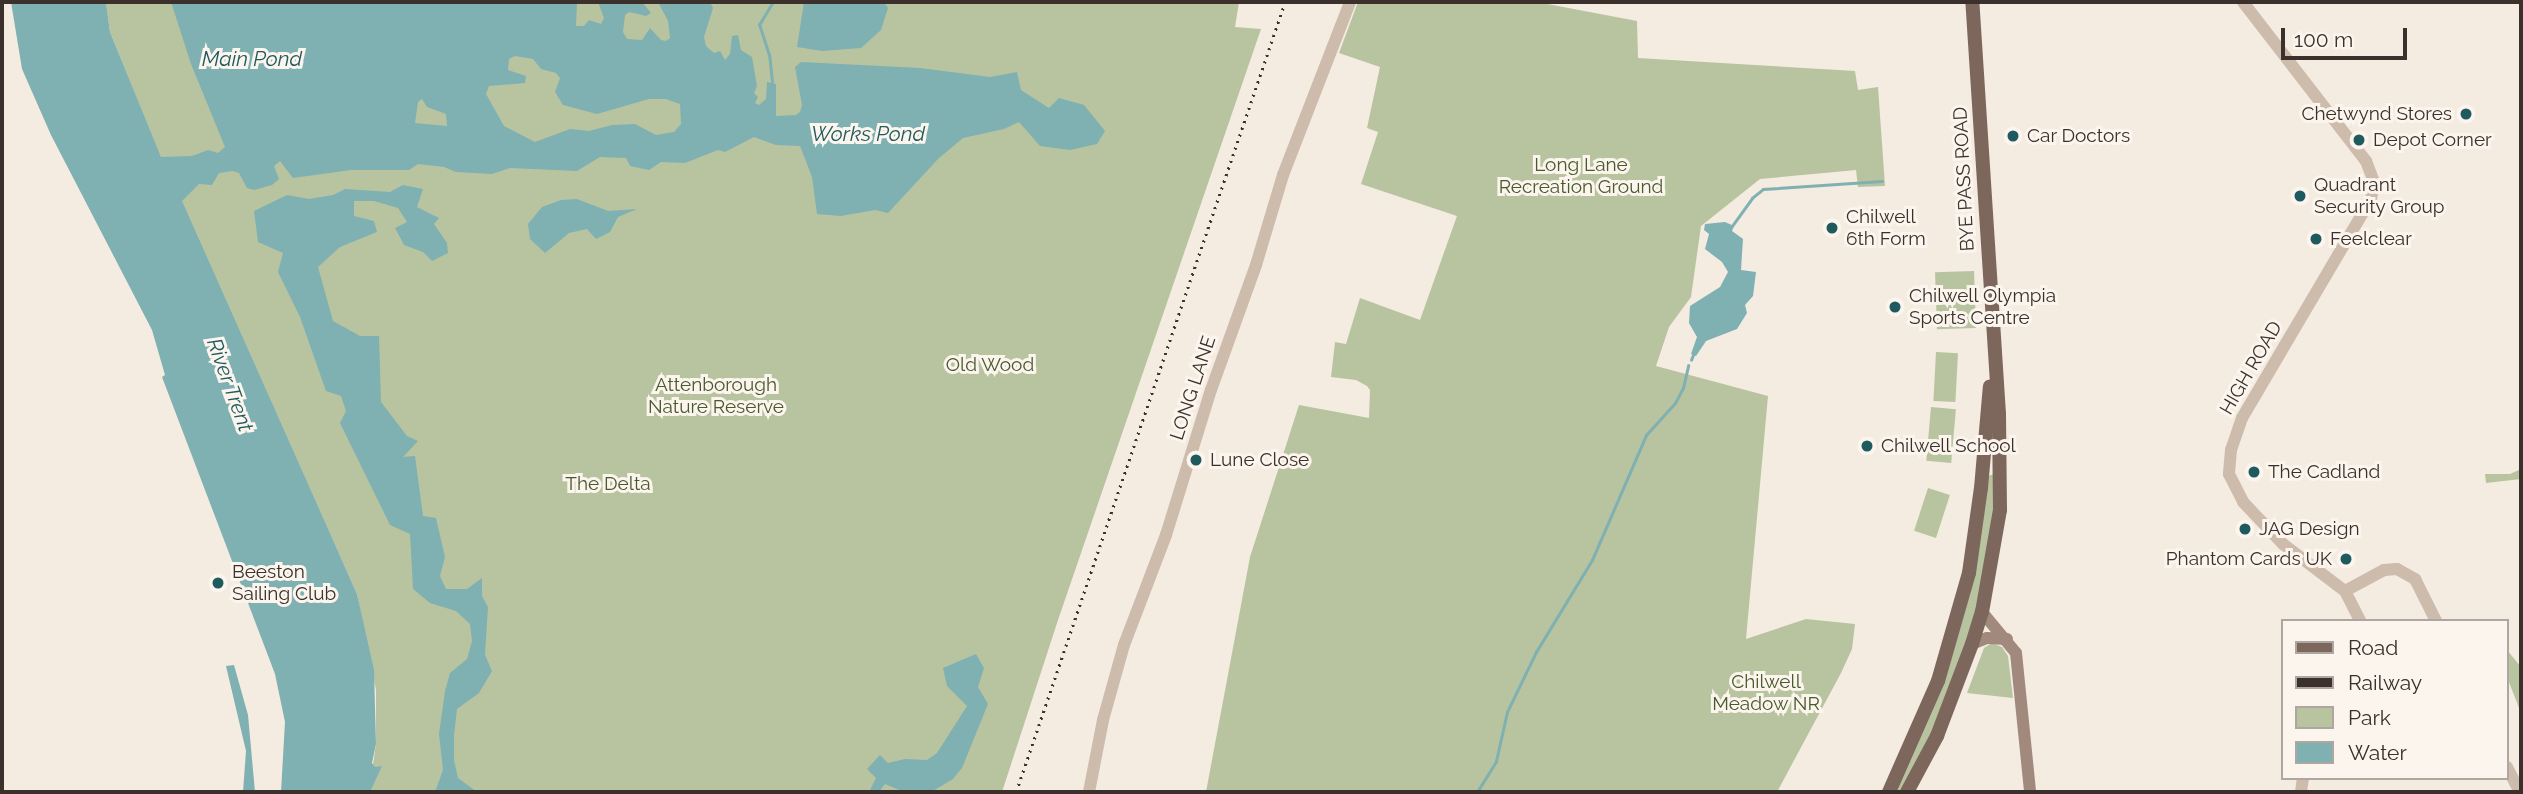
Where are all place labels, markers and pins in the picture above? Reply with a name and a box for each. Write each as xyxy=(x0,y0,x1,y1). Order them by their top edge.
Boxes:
place label: Chetwynd Stores xyxy=(2301,103,2452,125)
marker: Chetwynd Stores xyxy=(2458,106,2474,122)
place label: Car Doctors xyxy=(2027,125,2131,147)
marker: Car Doctors xyxy=(2005,128,2021,144)
place label: Depot Corner xyxy=(2373,129,2492,151)
marker: Depot Corner xyxy=(2351,132,2367,148)
place label: Quadrant Security Group xyxy=(2314,174,2445,218)
marker: Quadrant Security Group xyxy=(2292,188,2308,204)
place label: Chilwell 6th Form xyxy=(1846,206,1926,250)
marker: Chilwell 6th Form xyxy=(1824,220,1840,236)
place label: Feelclear xyxy=(2330,228,2412,250)
marker: Feelclear xyxy=(2308,231,2324,247)
place label: Chilwell Olympia Sports Centre xyxy=(1909,285,2057,329)
marker: Chilwell Olympia Sports Centre xyxy=(1887,299,1903,315)
place label: Chilwell School xyxy=(1881,435,2016,457)
marker: Chilwell School xyxy=(1859,438,1875,454)
place label: Lune Close xyxy=(1210,449,1309,471)
marker: Lune Close xyxy=(1188,452,1204,468)
place label: The Cadland xyxy=(2268,461,2380,483)
marker: The Cadland xyxy=(2246,464,2262,480)
place label: JAG Design xyxy=(2259,518,2360,540)
marker: JAG Design xyxy=(2237,521,2253,537)
place label: Phantom Cards UK xyxy=(2166,548,2332,570)
marker: Phantom Cards UK xyxy=(2338,551,2354,567)
place label: Beeston Sailing Club xyxy=(232,561,336,605)
marker: Beeston Sailing Club xyxy=(210,575,226,591)

